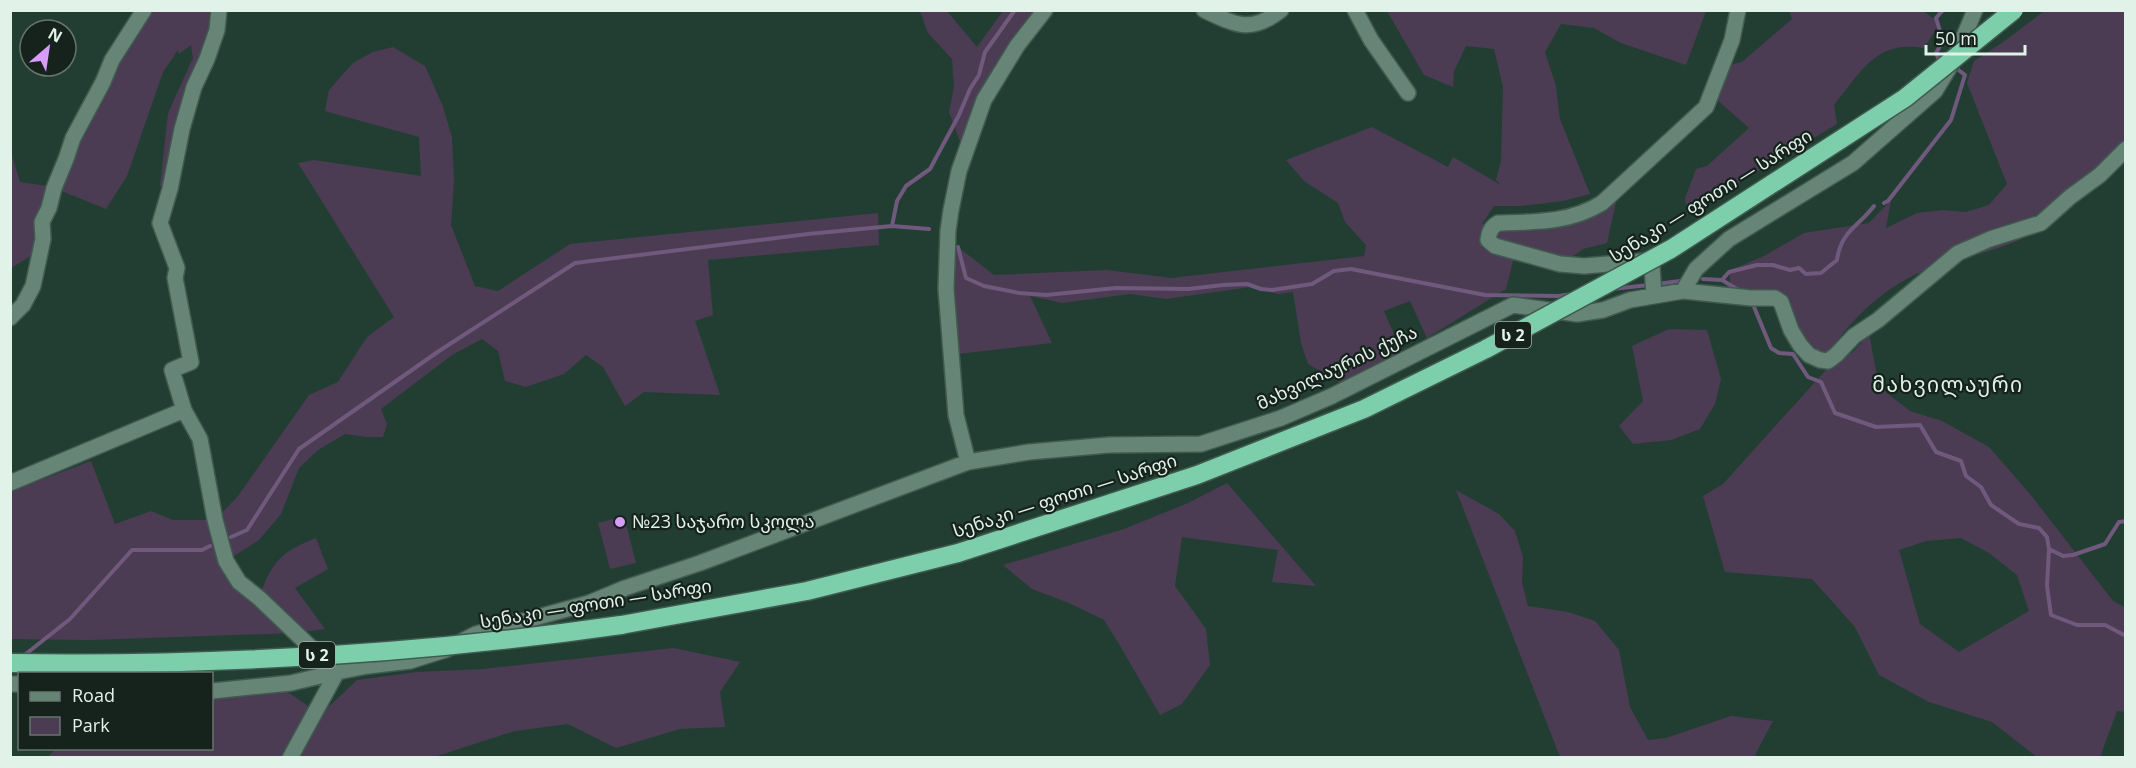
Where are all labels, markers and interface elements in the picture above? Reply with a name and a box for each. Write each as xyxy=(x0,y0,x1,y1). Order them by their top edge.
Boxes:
north arrow xyxy=(18,18,78,78)
scale bar xyxy=(1926,18,2025,56)
text: N xyxy=(44,22,66,48)
text: 50 m xyxy=(1935,26,1977,50)
street label: სენაკი — ფოთი — სარფი xyxy=(1605,123,1816,267)
street label: მახვილაურის ქუჩა xyxy=(1252,319,1421,415)
road number: ს 2 xyxy=(1495,322,1531,348)
district label: მახვილაური xyxy=(1872,370,2024,398)
street label: სენაკი — ფოთი — სარფი xyxy=(950,447,1180,543)
place label: №23 საჯარო სკოლა xyxy=(632,509,815,533)
marker: №23 საჯარო სკოლა xyxy=(613,515,627,529)
street label: სენაკი — ფოთი — სარფი xyxy=(478,573,713,633)
road number: ს 2 xyxy=(299,642,335,668)
legend xyxy=(18,672,213,750)
text: Road xyxy=(72,683,115,707)
text: Park xyxy=(72,713,110,737)

